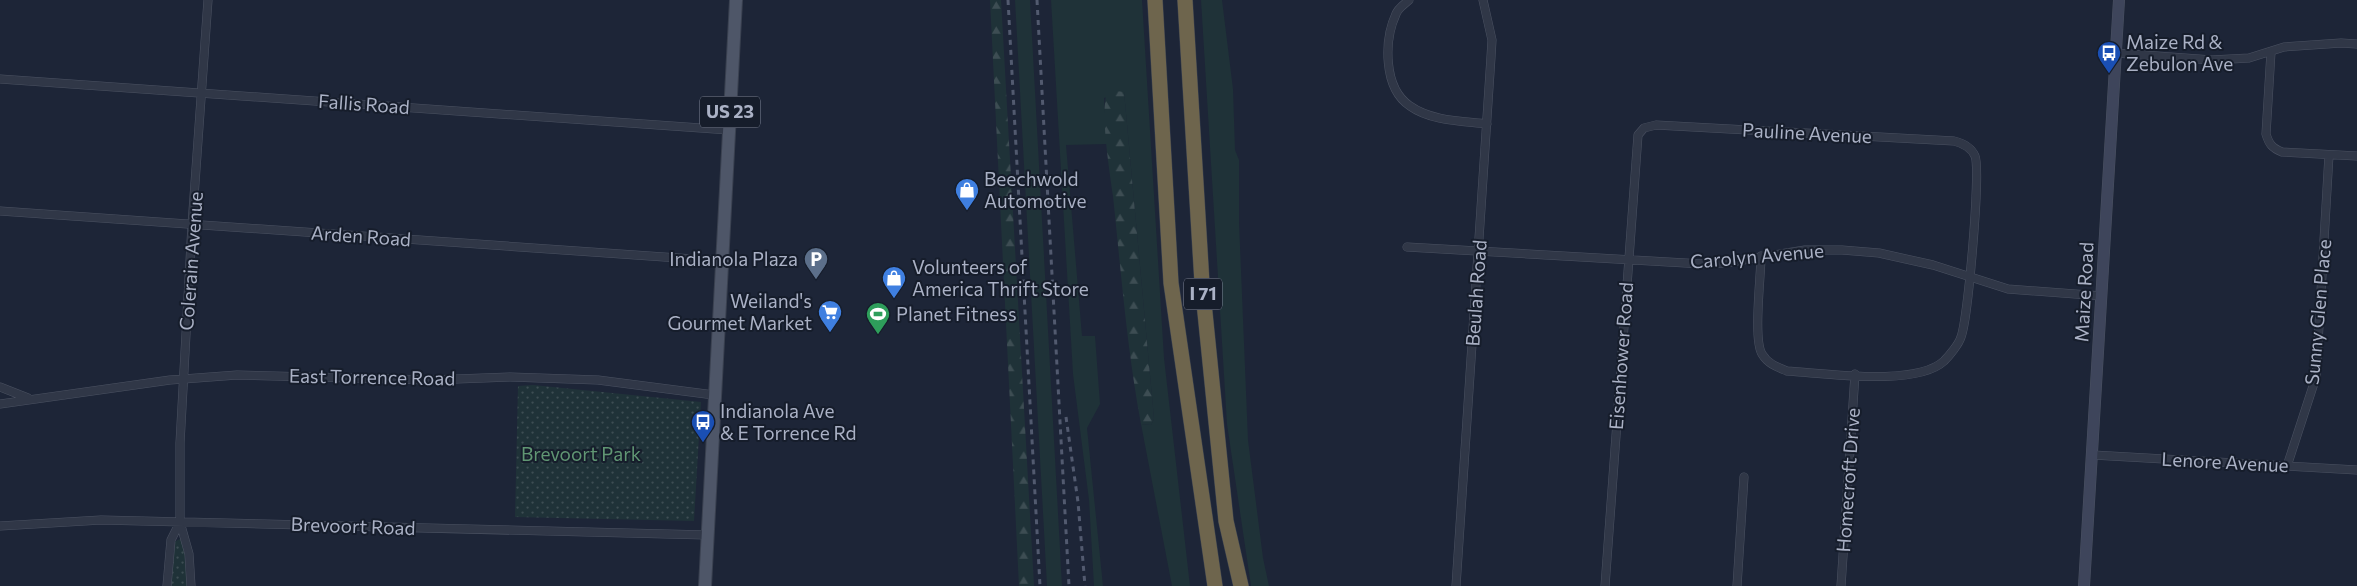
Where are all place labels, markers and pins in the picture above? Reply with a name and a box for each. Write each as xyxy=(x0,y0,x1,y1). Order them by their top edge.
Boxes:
place label: Maize Rd & Zebulon Ave xyxy=(2126,30,2233,75)
bus stop icon: Maize Rd & Zebulon Ave xyxy=(2096,40,2122,74)
place label: Beechwold Automotive xyxy=(984,167,1086,212)
shop icon: Beechwold Automotive xyxy=(954,177,980,211)
parking icon: Indianola Plaza xyxy=(803,246,829,280)
place label: Indianola Plaza xyxy=(669,247,798,270)
place label: Volunteers of America Thrift Store xyxy=(912,255,1089,300)
shop icon: Volunteers of America Thrift Store xyxy=(881,265,907,299)
place label: Weiland's Gourmet Market xyxy=(668,289,812,334)
supermarket icon: Weiland's Gourmet Market xyxy=(817,299,843,333)
sports icon: Planet Fitness xyxy=(865,301,891,335)
place label: Planet Fitness xyxy=(896,302,1017,325)
place label: Indianola Ave & E Torrence Rd xyxy=(720,399,856,444)
bus stop icon: Indianola Ave & E Torrence Rd xyxy=(690,409,716,443)

